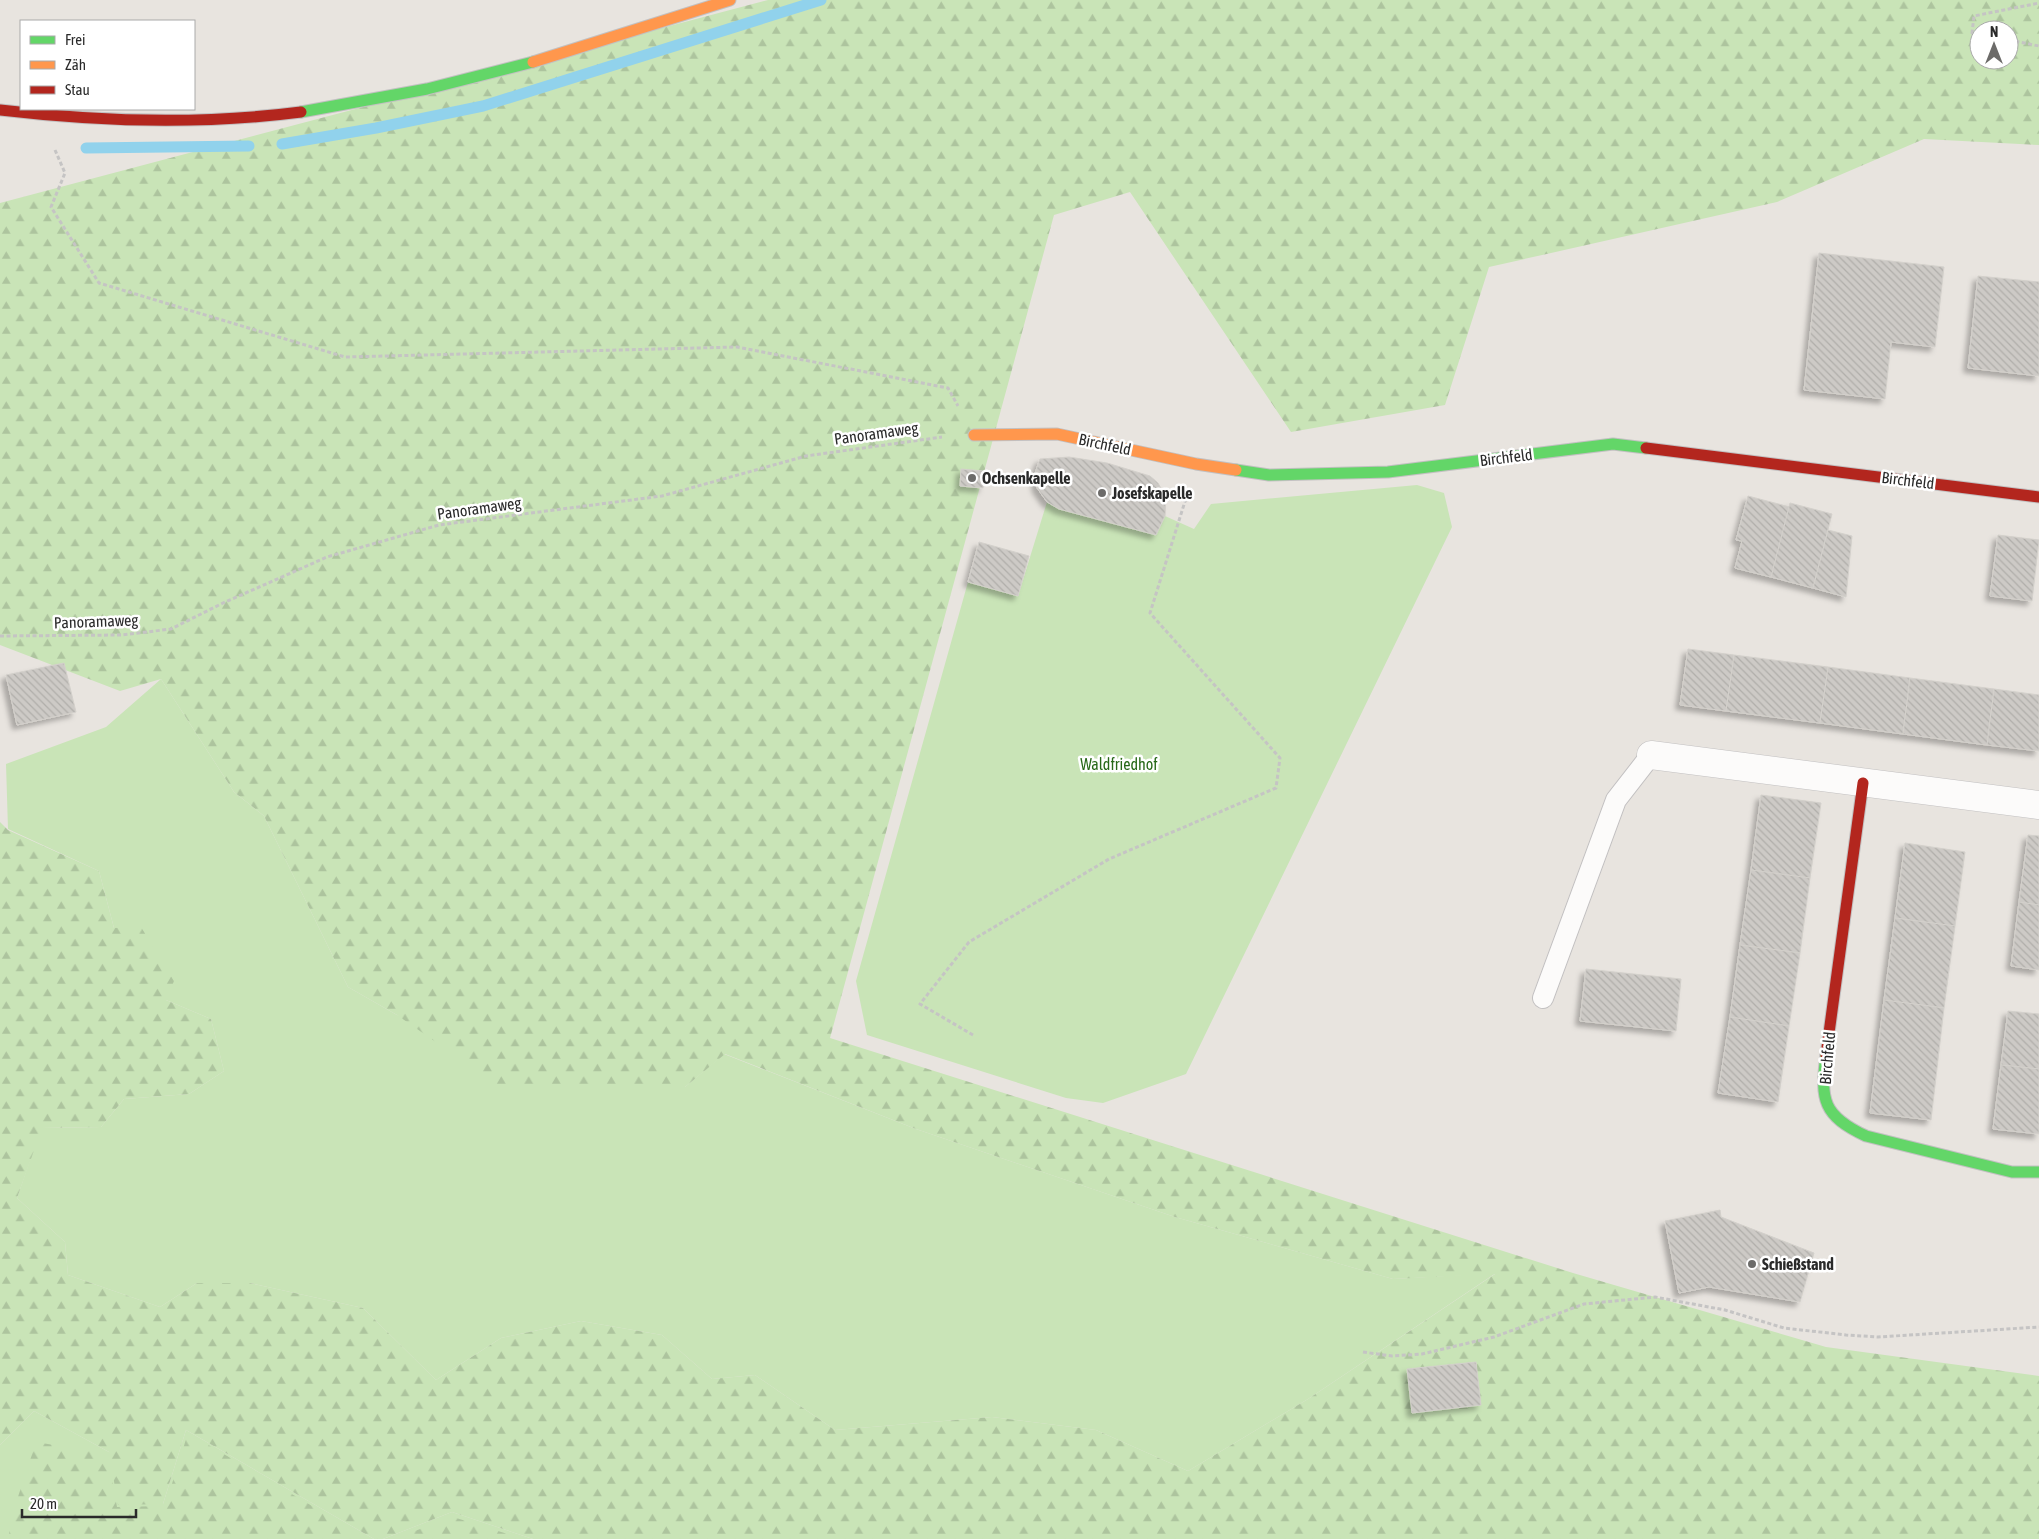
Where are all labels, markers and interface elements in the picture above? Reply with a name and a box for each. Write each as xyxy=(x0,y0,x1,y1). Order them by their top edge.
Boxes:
legend xyxy=(20,20,195,110)
north arrow xyxy=(1969,20,2019,70)
text: N xyxy=(1990,24,1998,40)
text: Frei xyxy=(65,31,85,48)
text: Zäh xyxy=(65,56,86,73)
text: Stau xyxy=(65,81,90,98)
street label: Panoramaweg xyxy=(833,418,919,449)
street label: Birchfeld xyxy=(1077,430,1133,458)
street label: Birchfeld xyxy=(1479,445,1533,469)
street label: Birchfeld xyxy=(1881,468,1935,492)
place label: Ochsenkapelle xyxy=(982,469,1071,487)
marker: Ochsenkapelle xyxy=(966,472,978,484)
place label: Josefskapelle xyxy=(1111,484,1193,502)
marker: Josefskapelle xyxy=(1096,487,1108,499)
street label: Panoramaweg xyxy=(436,493,522,524)
street label: Panoramaweg xyxy=(53,611,139,632)
park label: Waldfriedhof xyxy=(1080,755,1158,773)
street label: Birchfeld xyxy=(1816,1031,1838,1085)
place label: Schießstand xyxy=(1762,1255,1834,1273)
marker: Schießstand xyxy=(1746,1258,1758,1270)
scale bar xyxy=(22,1486,136,1518)
text: 20 m xyxy=(30,1495,57,1512)

